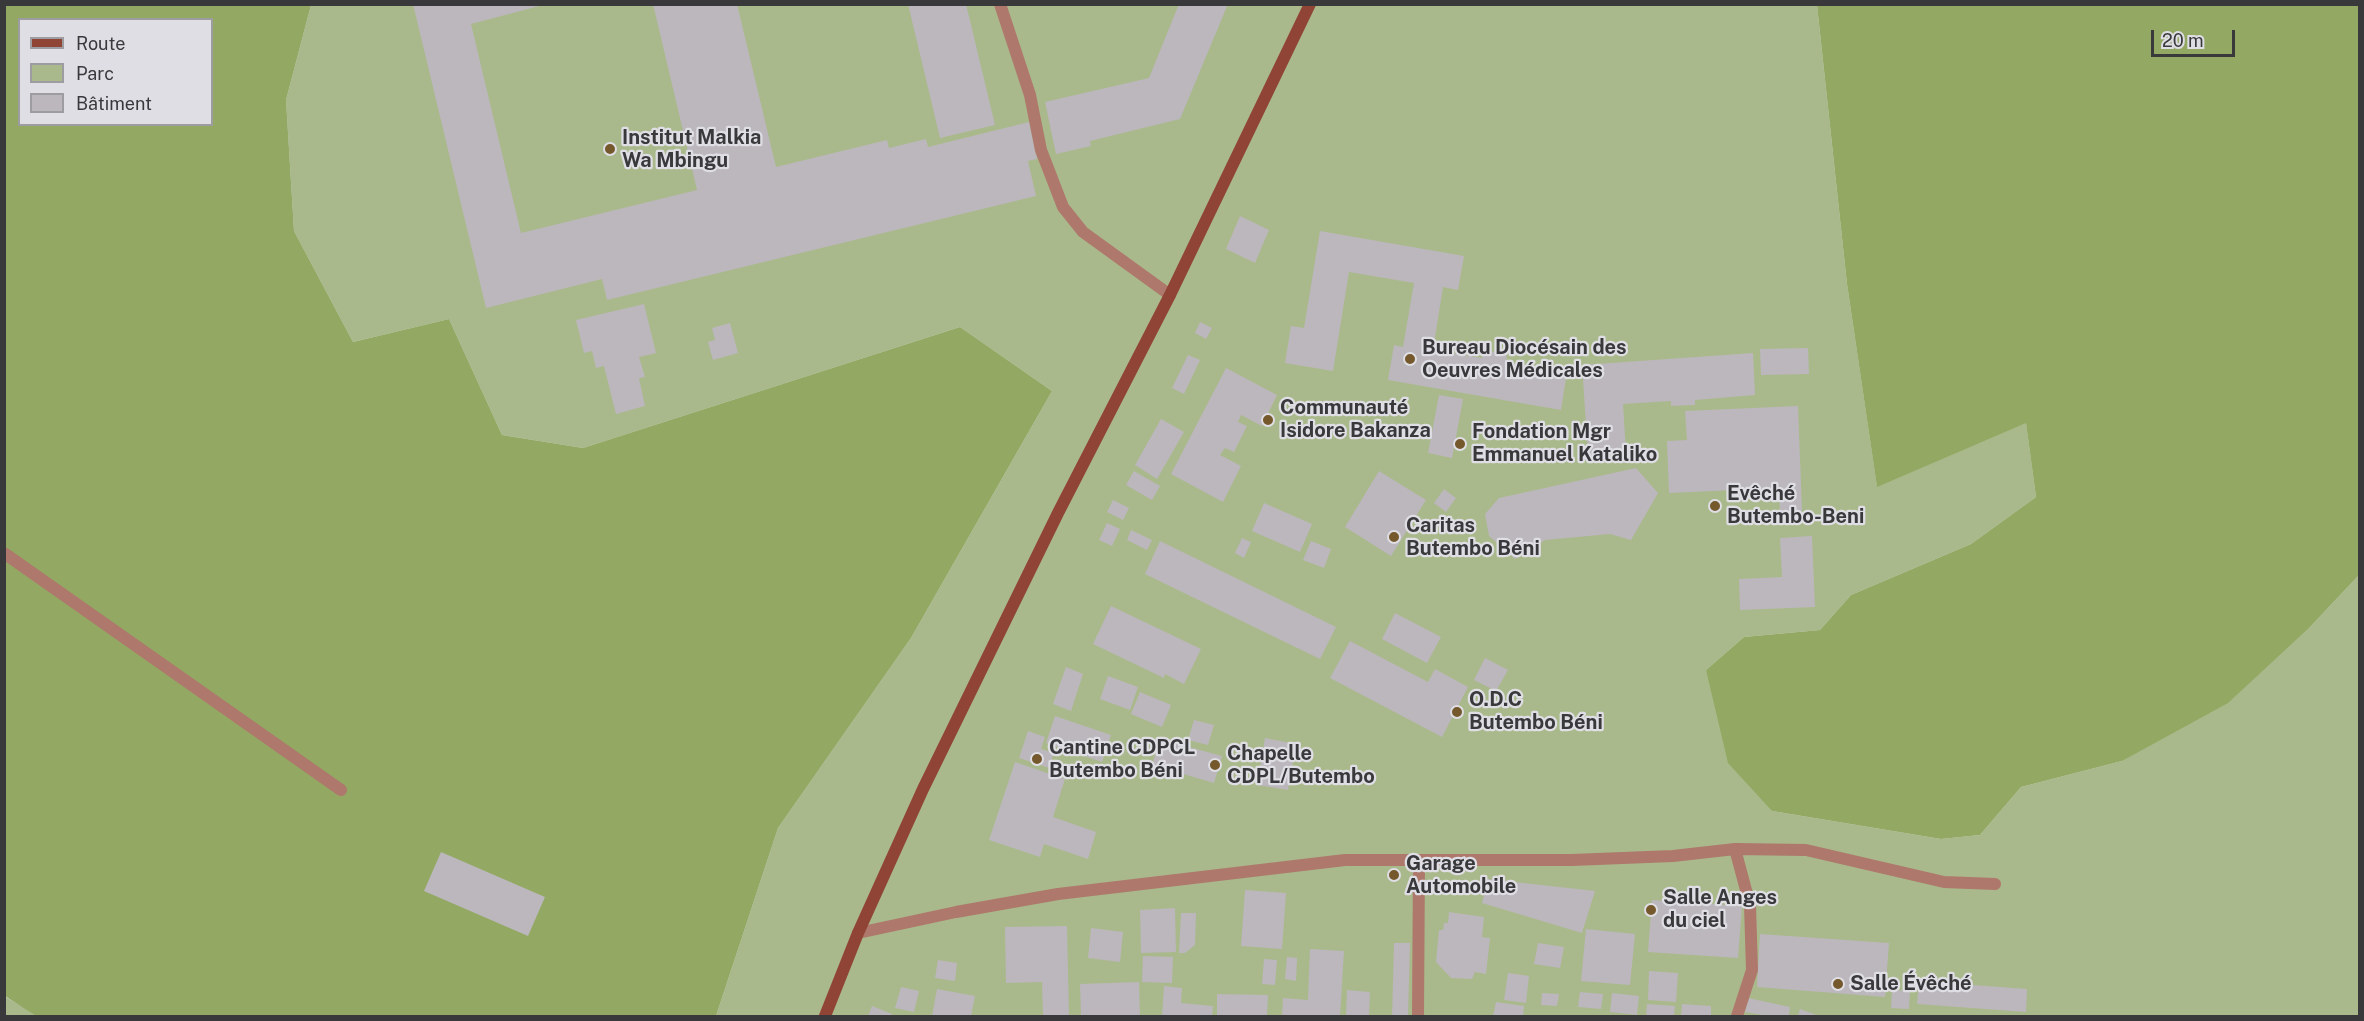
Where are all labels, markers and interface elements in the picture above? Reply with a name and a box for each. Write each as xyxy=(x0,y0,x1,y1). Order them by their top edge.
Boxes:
legend xyxy=(18,18,213,126)
scale bar xyxy=(2154,18,2238,56)
text: 20 m xyxy=(2162,30,2204,51)
text: Route xyxy=(76,33,125,54)
text: Parc xyxy=(76,63,114,84)
text: Bâtiment xyxy=(76,93,152,114)
place label: Institut Malkia Wa Mbingu xyxy=(622,126,761,173)
marker: Institut Malkia Wa Mbingu xyxy=(603,142,617,156)
place label: Bureau Diocésain des Oeuvres Médicales xyxy=(1422,336,1627,383)
marker: Bureau Diocésain des Oeuvres Médicales xyxy=(1403,352,1417,366)
place label: Communauté Isidore Bakanza xyxy=(1280,396,1431,443)
marker: Communauté Isidore Bakanza xyxy=(1261,413,1275,427)
place label: Fondation Mgr Emmanuel Kataliko xyxy=(1472,420,1657,467)
marker: Fondation Mgr Emmanuel Kataliko xyxy=(1453,437,1467,451)
place label: Evêché Butembo-Beni xyxy=(1727,482,1864,529)
marker: Evêché Butembo-Beni xyxy=(1708,499,1722,513)
place label: Caritas Butembo Béni xyxy=(1406,514,1540,561)
marker: Caritas Butembo Béni xyxy=(1387,530,1401,544)
place label: O.D.C Butembo Béni xyxy=(1469,688,1603,735)
marker: O.D.C Butembo Béni xyxy=(1450,705,1464,719)
place label: Cantine CDPCL Butembo Béni xyxy=(1049,736,1195,783)
place label: Chapelle CDPL/Butembo xyxy=(1227,742,1375,789)
marker: Cantine CDPCL Butembo Béni xyxy=(1030,752,1044,766)
marker: Chapelle CDPL/Butembo xyxy=(1208,758,1222,772)
place label: Garage Automobile xyxy=(1406,852,1516,899)
marker: Garage Automobile xyxy=(1387,868,1401,882)
place label: Salle Anges du ciel xyxy=(1663,886,1777,933)
marker: Salle Anges du ciel xyxy=(1644,903,1658,917)
place label: Salle Évêché xyxy=(1850,972,1972,996)
marker: Salle Évêché xyxy=(1831,977,1845,991)

